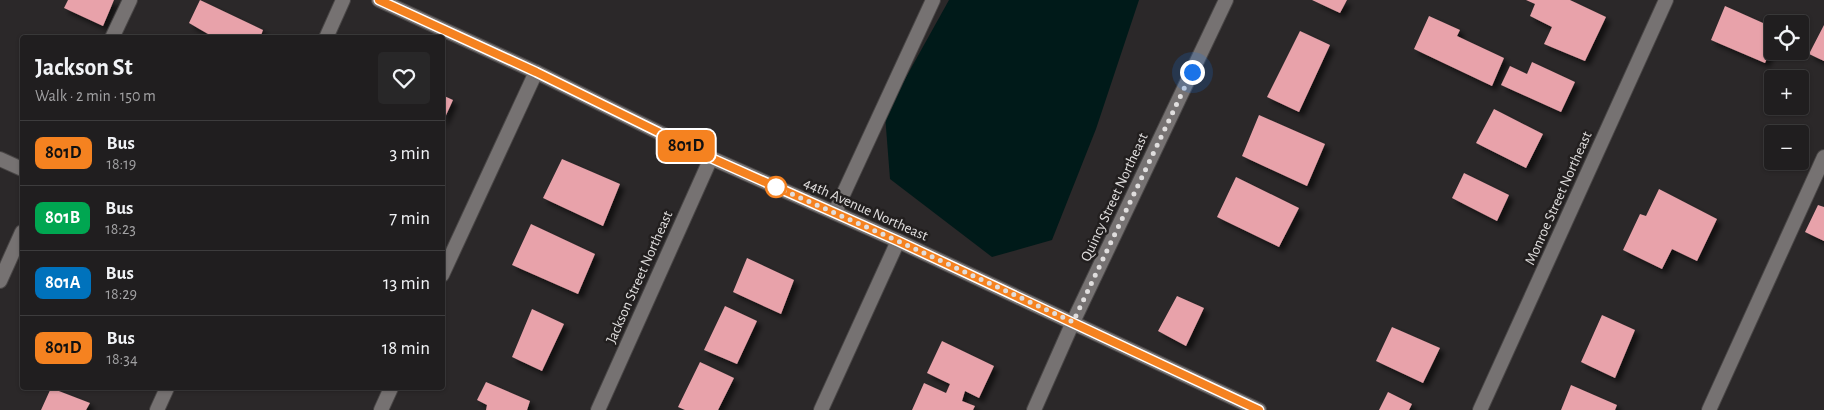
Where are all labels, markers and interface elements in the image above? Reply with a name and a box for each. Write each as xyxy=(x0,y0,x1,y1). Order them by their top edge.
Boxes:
map controls xyxy=(1764,15,1809,170)
button: locate xyxy=(1764,15,1809,60)
button: heart xyxy=(378,52,430,104)
text: Jackson St xyxy=(35,56,133,80)
your location xyxy=(1180,60,1205,85)
button: + xyxy=(1764,70,1809,115)
text: Walk · 2 min · 150 m xyxy=(35,88,156,104)
button: − xyxy=(1764,125,1809,170)
street label: Monroe Street Northeast xyxy=(1522,129,1595,267)
line badge: 801D xyxy=(651,130,721,162)
street label: Quincy Street Northeast xyxy=(1078,130,1151,264)
text: Bus xyxy=(107,134,135,153)
text: 801D xyxy=(668,137,704,155)
text: 801D xyxy=(45,144,82,162)
text: 3 min xyxy=(389,144,430,163)
text: 18:19 xyxy=(107,156,136,172)
street label: 44th Avenue Northeast xyxy=(801,175,930,244)
unlabelled marker xyxy=(765,176,787,198)
text: Bus xyxy=(105,199,133,218)
street label: Jackson Street Northeast xyxy=(603,208,676,346)
text: 801B xyxy=(45,209,80,227)
text: 7 min xyxy=(389,209,430,228)
text: 18:23 xyxy=(105,221,136,237)
text: Bus xyxy=(106,264,134,283)
text: 801A xyxy=(45,274,81,292)
text: 13 min xyxy=(383,274,430,293)
text: 18:29 xyxy=(106,286,137,302)
text: Bus xyxy=(107,329,135,348)
text: 801D xyxy=(45,339,82,357)
text: 18 min xyxy=(382,339,430,358)
text: 18:34 xyxy=(107,351,138,367)

